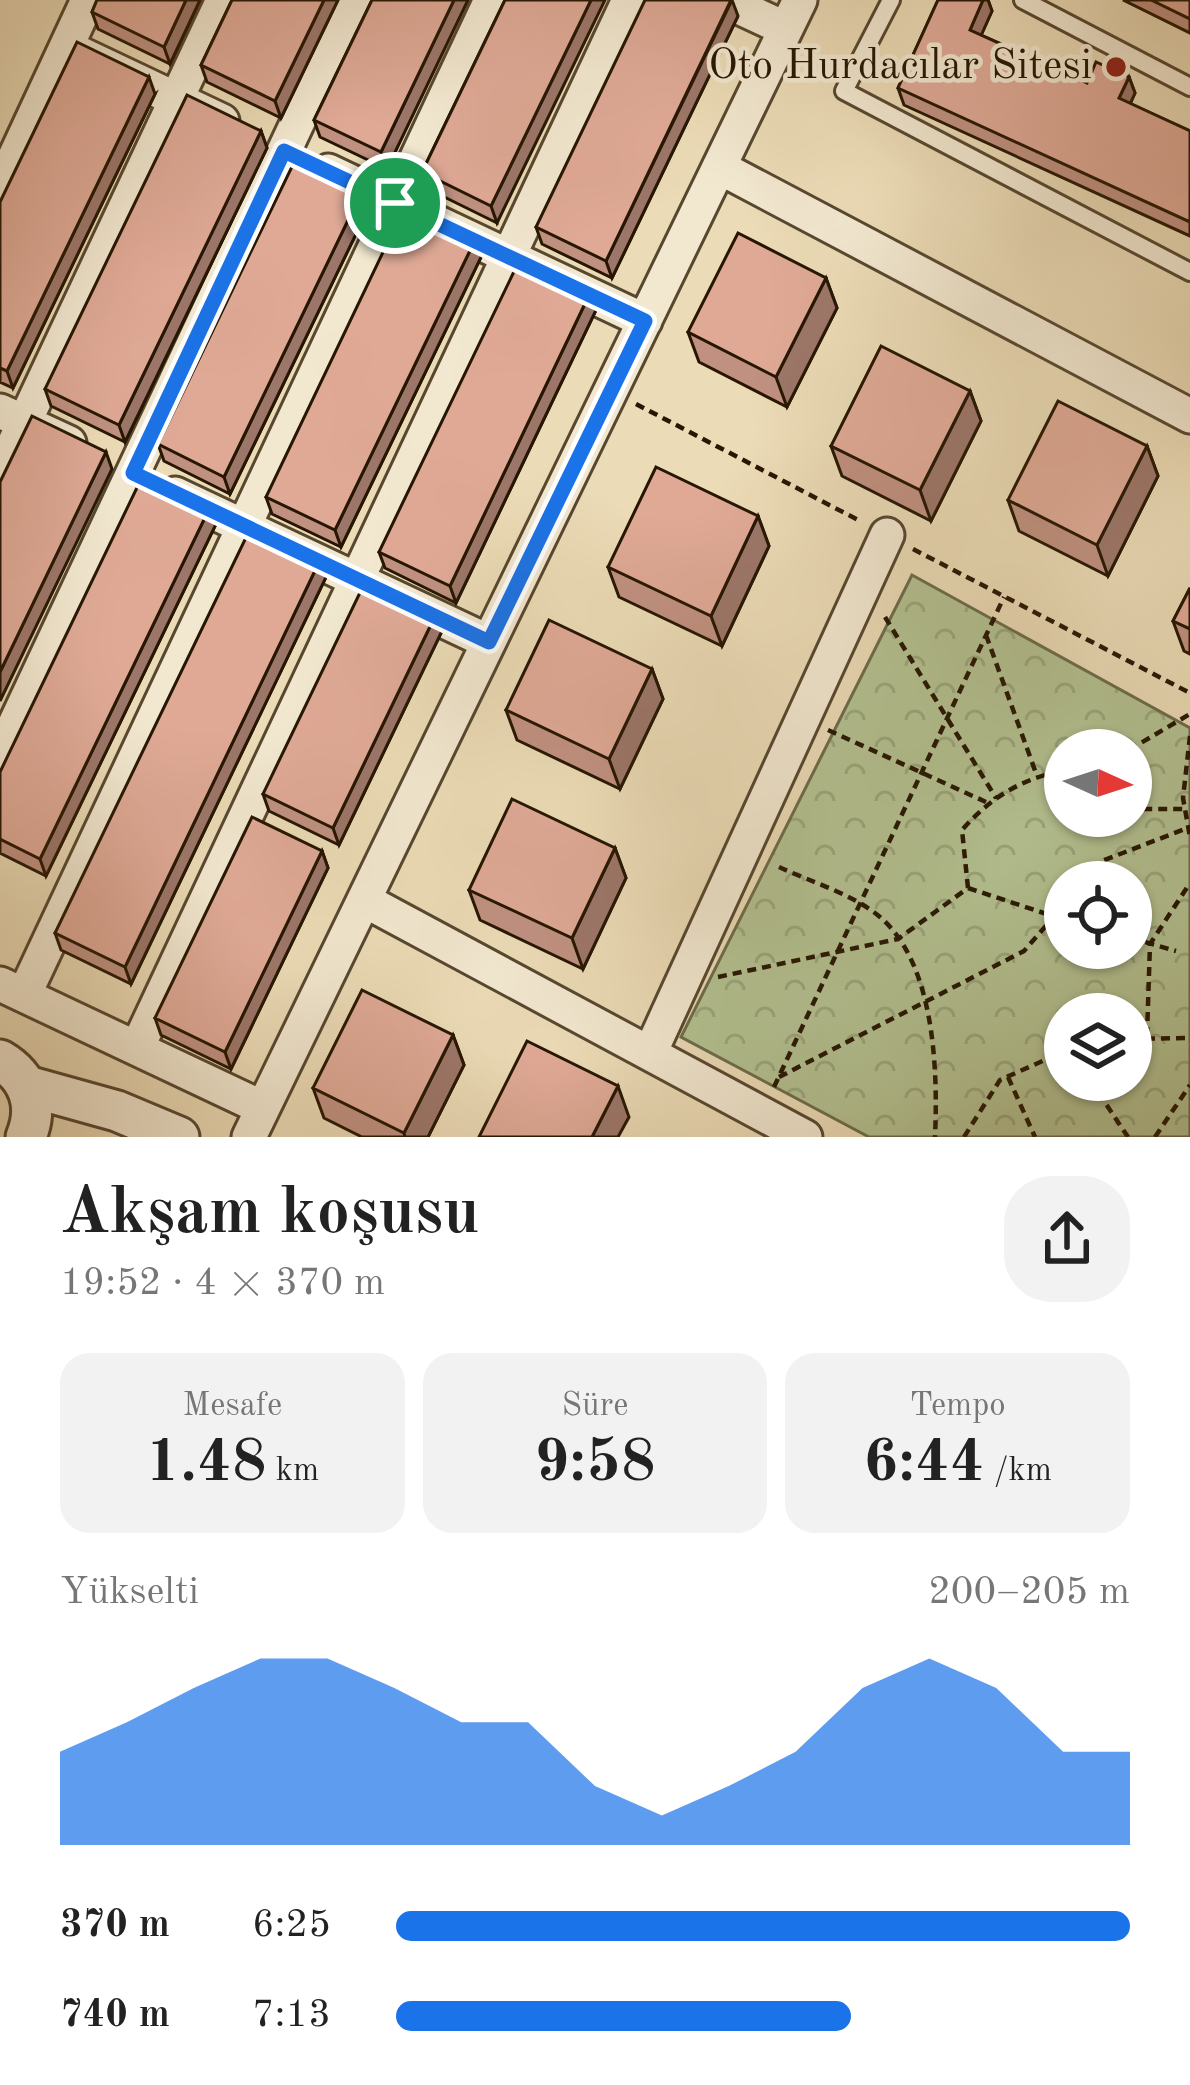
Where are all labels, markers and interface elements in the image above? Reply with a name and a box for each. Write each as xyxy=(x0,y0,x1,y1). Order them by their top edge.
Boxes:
place label: Oto Hurdacılar Sitesi xyxy=(708,46,1092,88)
marker: Oto Hurdacılar Sitesi xyxy=(1103,54,1129,80)
pin xyxy=(344,152,446,254)
icon: arrive xyxy=(362,170,428,236)
north arrow xyxy=(1044,729,1152,837)
map controls xyxy=(1044,729,1152,1101)
button: locate xyxy=(1044,861,1152,969)
button: layers xyxy=(1044,993,1152,1101)
button: share xyxy=(1004,1176,1130,1302)
text: Akşam koşusu xyxy=(60,1182,480,1248)
text: 19:52 · 4 × 370 m xyxy=(60,1264,385,1303)
text: Mesafe xyxy=(183,1390,282,1423)
text: Süre xyxy=(562,1390,628,1423)
text: Tempo xyxy=(910,1390,1006,1423)
text: 1.48 xyxy=(145,1434,267,1494)
text: 9:58 xyxy=(534,1434,656,1494)
text: 6:44 xyxy=(863,1434,985,1494)
text: km xyxy=(267,1455,319,1488)
text: /km xyxy=(985,1455,1052,1488)
text: Yükselti xyxy=(60,1573,199,1612)
text: 200–205 m xyxy=(928,1573,1130,1612)
text: 370 m xyxy=(60,1906,170,1945)
text: 6:25 xyxy=(252,1906,331,1945)
text: 740 m xyxy=(60,1996,170,2035)
text: 7:13 xyxy=(252,1996,331,2035)

